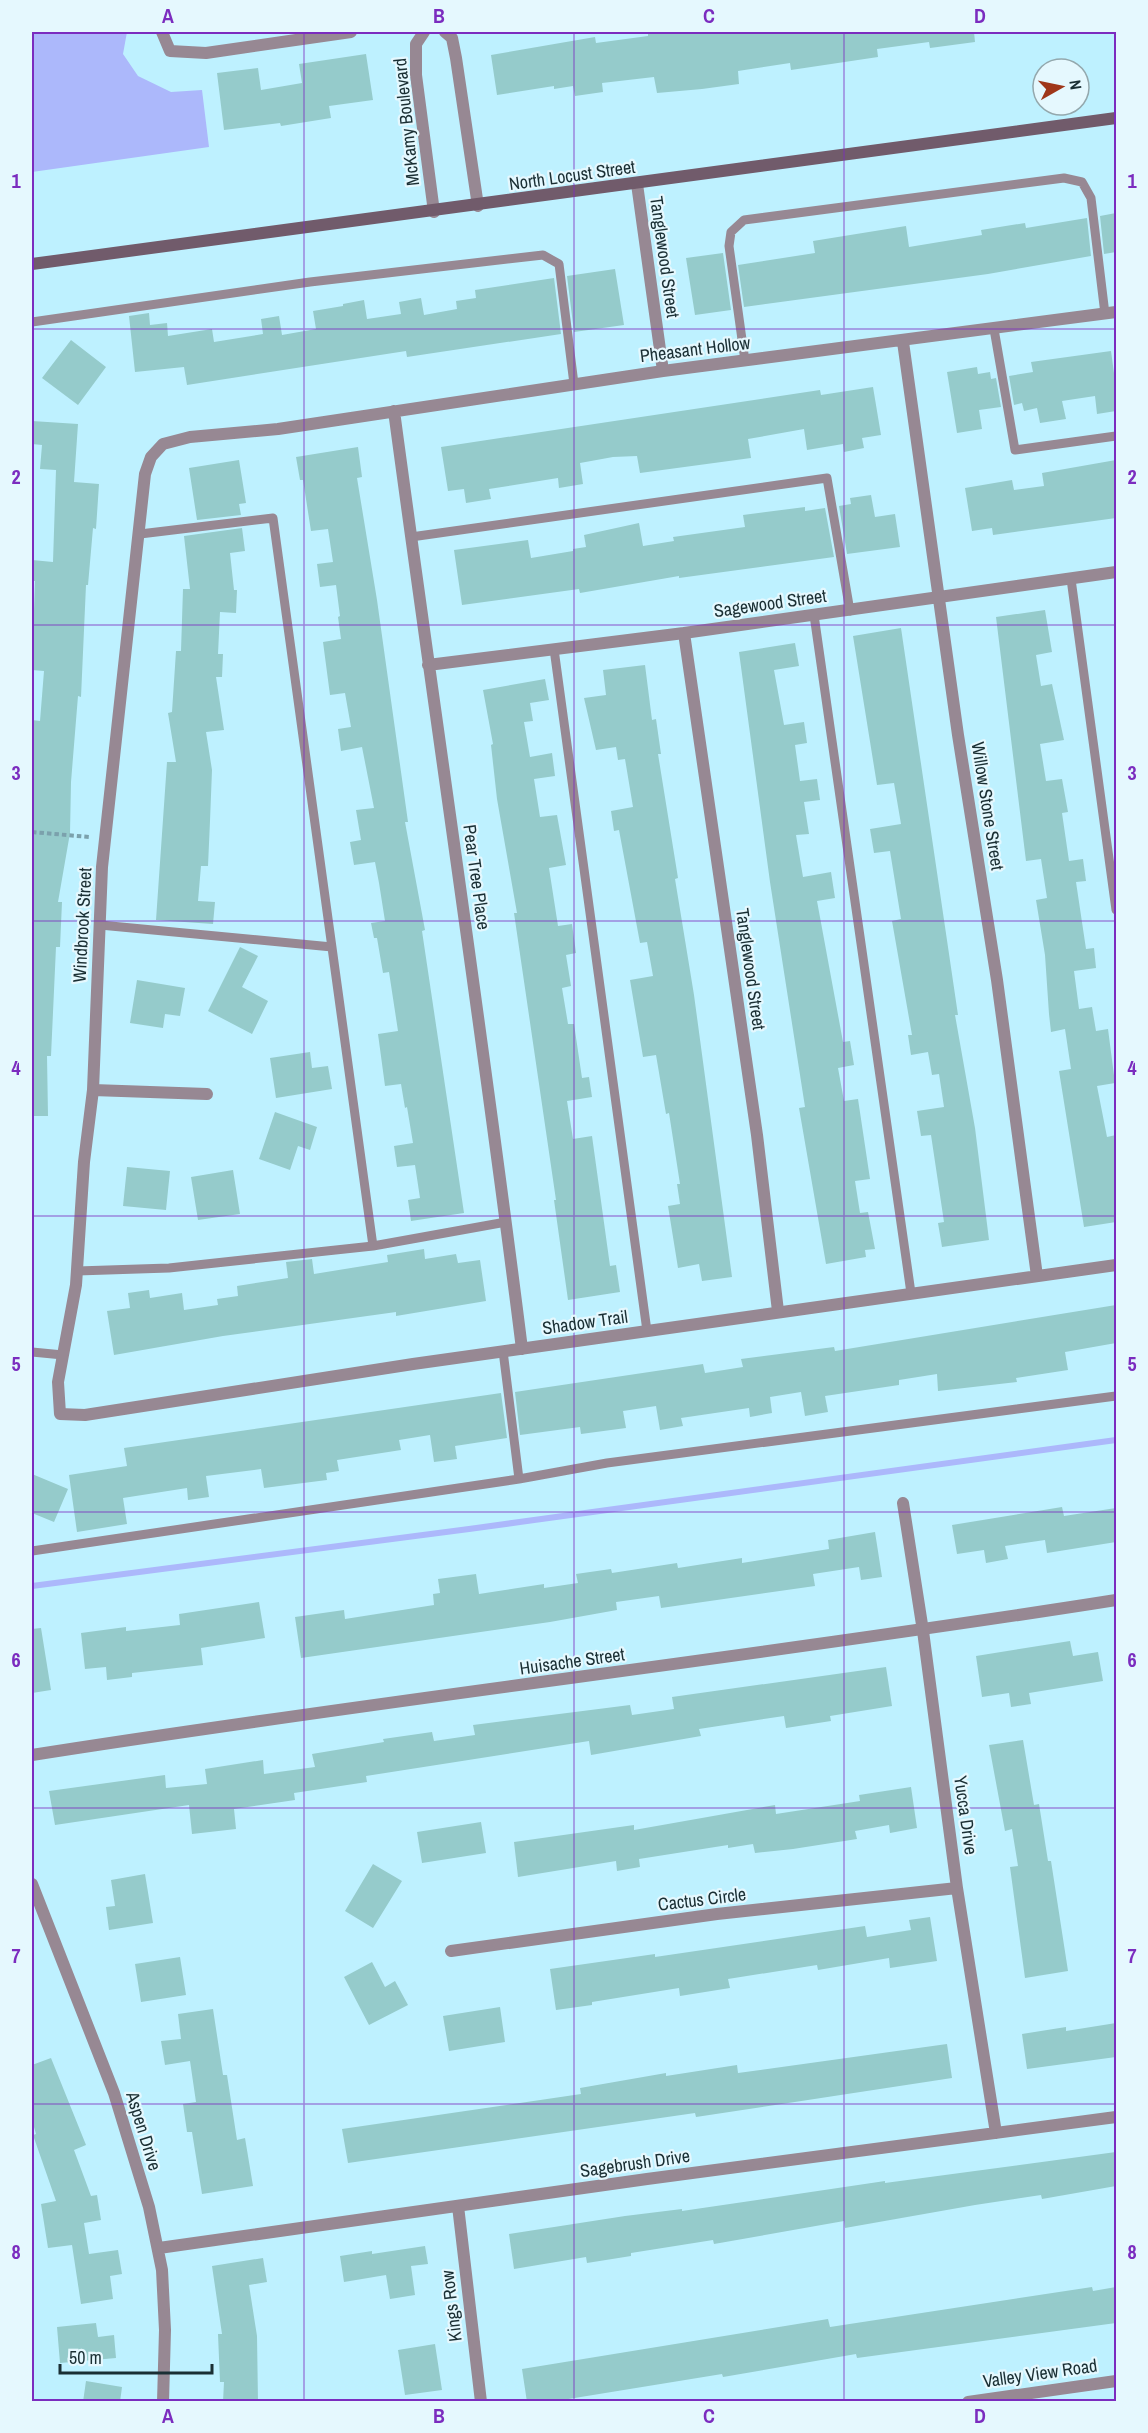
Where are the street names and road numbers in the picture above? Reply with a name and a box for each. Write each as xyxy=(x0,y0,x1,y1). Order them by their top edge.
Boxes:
street label: McKamy Boulevard xyxy=(387,57,425,187)
street label: North Locust Street xyxy=(507,154,637,196)
street label: Tanglewood Street xyxy=(644,195,686,319)
street label: Pheasant Hollow xyxy=(639,330,752,368)
street label: Sagewood Street xyxy=(712,583,828,623)
street label: Willow Stone Street xyxy=(966,740,1010,872)
street label: Pear Tree Place xyxy=(457,823,497,931)
street label: Windbrook Street xyxy=(67,867,97,983)
street label: Tanglewood Street xyxy=(730,907,772,1031)
street label: Shadow Trail xyxy=(541,1304,629,1340)
street label: Huisache Street xyxy=(518,1641,626,1681)
street label: Yucca Drive xyxy=(948,1774,984,1856)
street label: Cactus Circle xyxy=(657,1881,747,1917)
street label: Aspen Drive xyxy=(120,2088,168,2173)
street label: Sagebrush Drive xyxy=(578,2143,692,2183)
street label: Kings Row xyxy=(434,2269,468,2343)
street label: Valley View Road xyxy=(981,2353,1099,2393)

